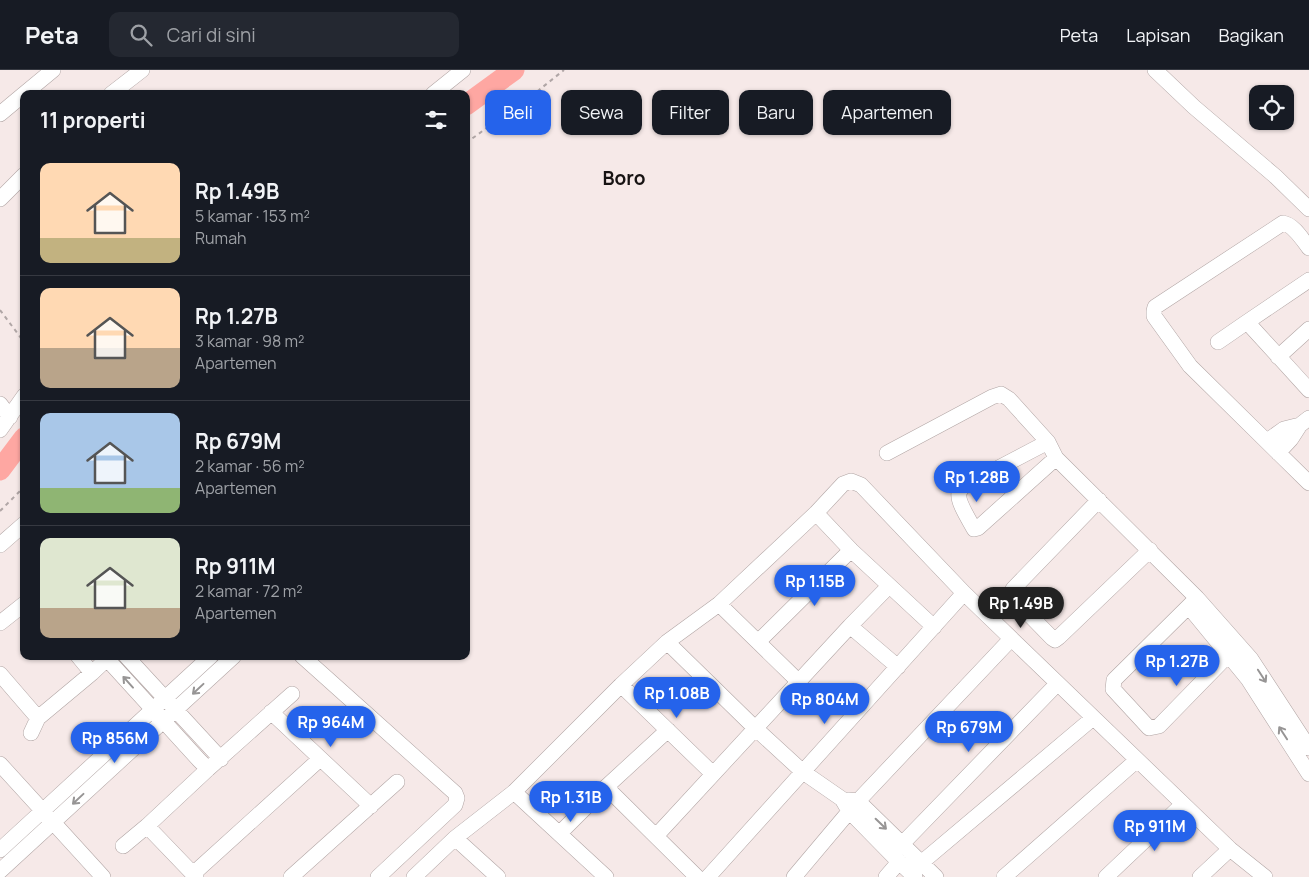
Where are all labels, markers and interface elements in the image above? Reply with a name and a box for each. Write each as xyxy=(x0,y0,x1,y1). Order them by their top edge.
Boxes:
search box xyxy=(109,12,459,57)
text: Peta xyxy=(25,18,79,51)
icon: search xyxy=(127,21,155,49)
text: Cari di sini xyxy=(167,22,256,48)
text: Peta xyxy=(1060,23,1098,47)
text: Lapisan xyxy=(1126,23,1190,47)
text: Bagikan xyxy=(1218,23,1284,47)
map controls xyxy=(1249,85,1294,130)
button: locate xyxy=(1249,85,1294,130)
chip: Beli xyxy=(485,90,551,135)
chip: Sewa xyxy=(561,90,642,135)
chip: Filter xyxy=(652,90,729,135)
chip: Baru xyxy=(739,90,813,135)
chip: Apartemen xyxy=(823,90,951,135)
text: 11 properti xyxy=(40,106,146,134)
icon: filters xyxy=(422,106,450,134)
district label: Boro xyxy=(603,165,645,191)
text: Rp 1.49B xyxy=(195,177,279,205)
icon: home xyxy=(80,183,140,243)
text: 5 kamar · 153 m² xyxy=(195,205,310,227)
text: Rumah xyxy=(195,227,247,249)
text: Rp 1.27B xyxy=(195,302,278,330)
icon: home xyxy=(80,308,140,368)
text: 3 kamar · 98 m² xyxy=(195,330,305,352)
text: Apartemen xyxy=(195,352,277,374)
text: Rp 679M xyxy=(195,427,281,455)
icon: home xyxy=(80,433,140,493)
text: 2 kamar · 56 m² xyxy=(195,455,305,477)
pin: Rp 1.28B xyxy=(925,460,1029,503)
text: Rp 1.28B xyxy=(945,466,1009,488)
text: Apartemen xyxy=(195,477,277,499)
text: Rp 911M xyxy=(195,552,275,580)
icon: home xyxy=(80,558,140,618)
pin: Rp 1.15B xyxy=(763,564,867,607)
text: Rp 1.15B xyxy=(785,570,845,592)
text: 2 kamar · 72 m² xyxy=(195,580,303,602)
pin: Rp 1.49B xyxy=(969,586,1073,629)
text: Rp 1.49B xyxy=(989,592,1053,614)
text: Apartemen xyxy=(195,602,277,624)
pin: Rp 1.27B xyxy=(1125,644,1229,687)
text: Rp 1.27B xyxy=(1146,650,1209,672)
one-way arrow xyxy=(1257,668,1267,682)
one-way arrow xyxy=(122,675,134,688)
pin: Rp 1.08B xyxy=(625,676,729,719)
text: Rp 1.08B xyxy=(644,682,710,704)
pin: Rp 804M xyxy=(779,682,871,725)
one-way arrow xyxy=(192,683,205,695)
text: Rp 804M xyxy=(791,688,859,710)
pin: Rp 964M xyxy=(285,706,377,748)
pin: Rp 679M xyxy=(923,710,1015,753)
text: Rp 964M xyxy=(298,711,364,733)
text: Rp 679M xyxy=(936,716,1002,738)
pin: Rp 856M xyxy=(69,722,161,764)
one-way arrow xyxy=(1277,726,1287,740)
text: Rp 856M xyxy=(82,727,148,749)
pin: Rp 1.31B xyxy=(519,780,623,823)
text: Rp 1.31B xyxy=(540,786,602,808)
one-way arrow xyxy=(72,793,85,805)
pin: Rp 911M xyxy=(1109,810,1201,852)
text: Rp 911M xyxy=(1124,815,1186,837)
one-way arrow xyxy=(875,817,887,830)

